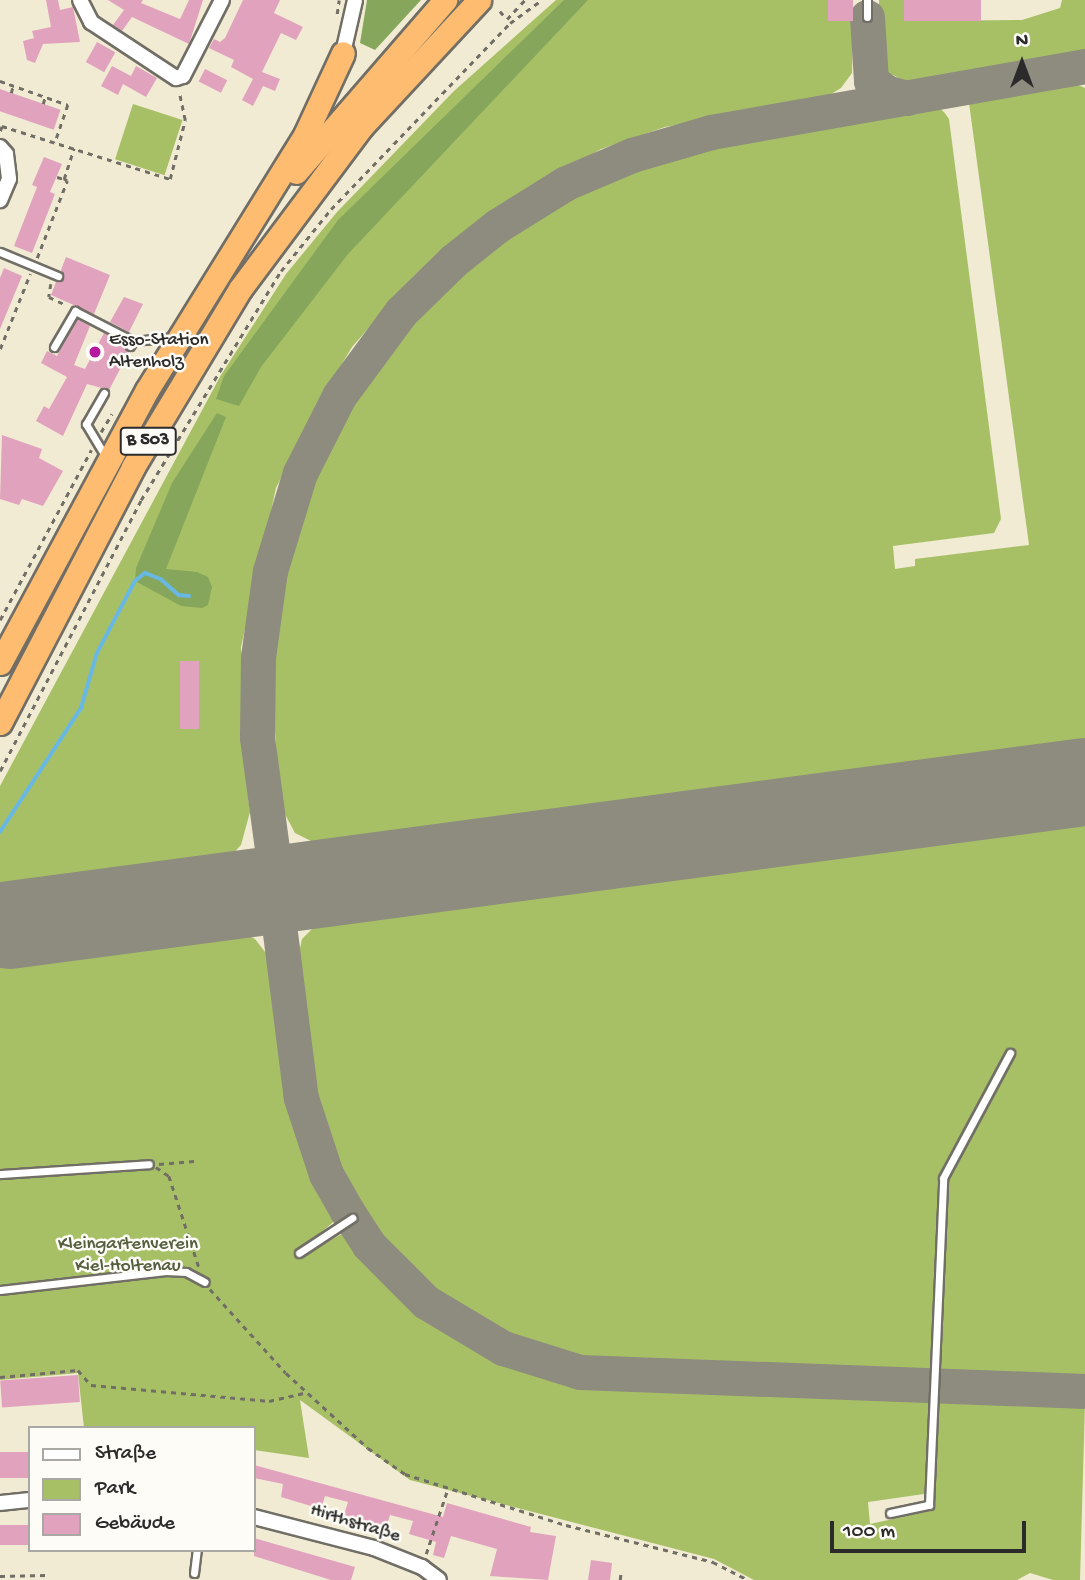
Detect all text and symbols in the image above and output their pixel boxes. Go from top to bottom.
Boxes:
north arrow [987,28,1057,98]
text: N [1016,30,1028,53]
place label: Esso-Station Altenholz [109,330,209,374]
marker: Esso-Station Altenholz [87,344,103,360]
road number: B 503 [118,426,178,456]
park label: Kleingartenverein Kiel-Holtenau [58,1234,198,1278]
legend [28,1426,256,1552]
text: Straße [95,1442,156,1467]
text: Park [95,1477,135,1502]
street label: Hirthstraße [307,1499,403,1549]
scale bar [833,1506,1029,1550]
text: Gebäude [95,1512,175,1537]
text: 100 m [843,1520,895,1545]

